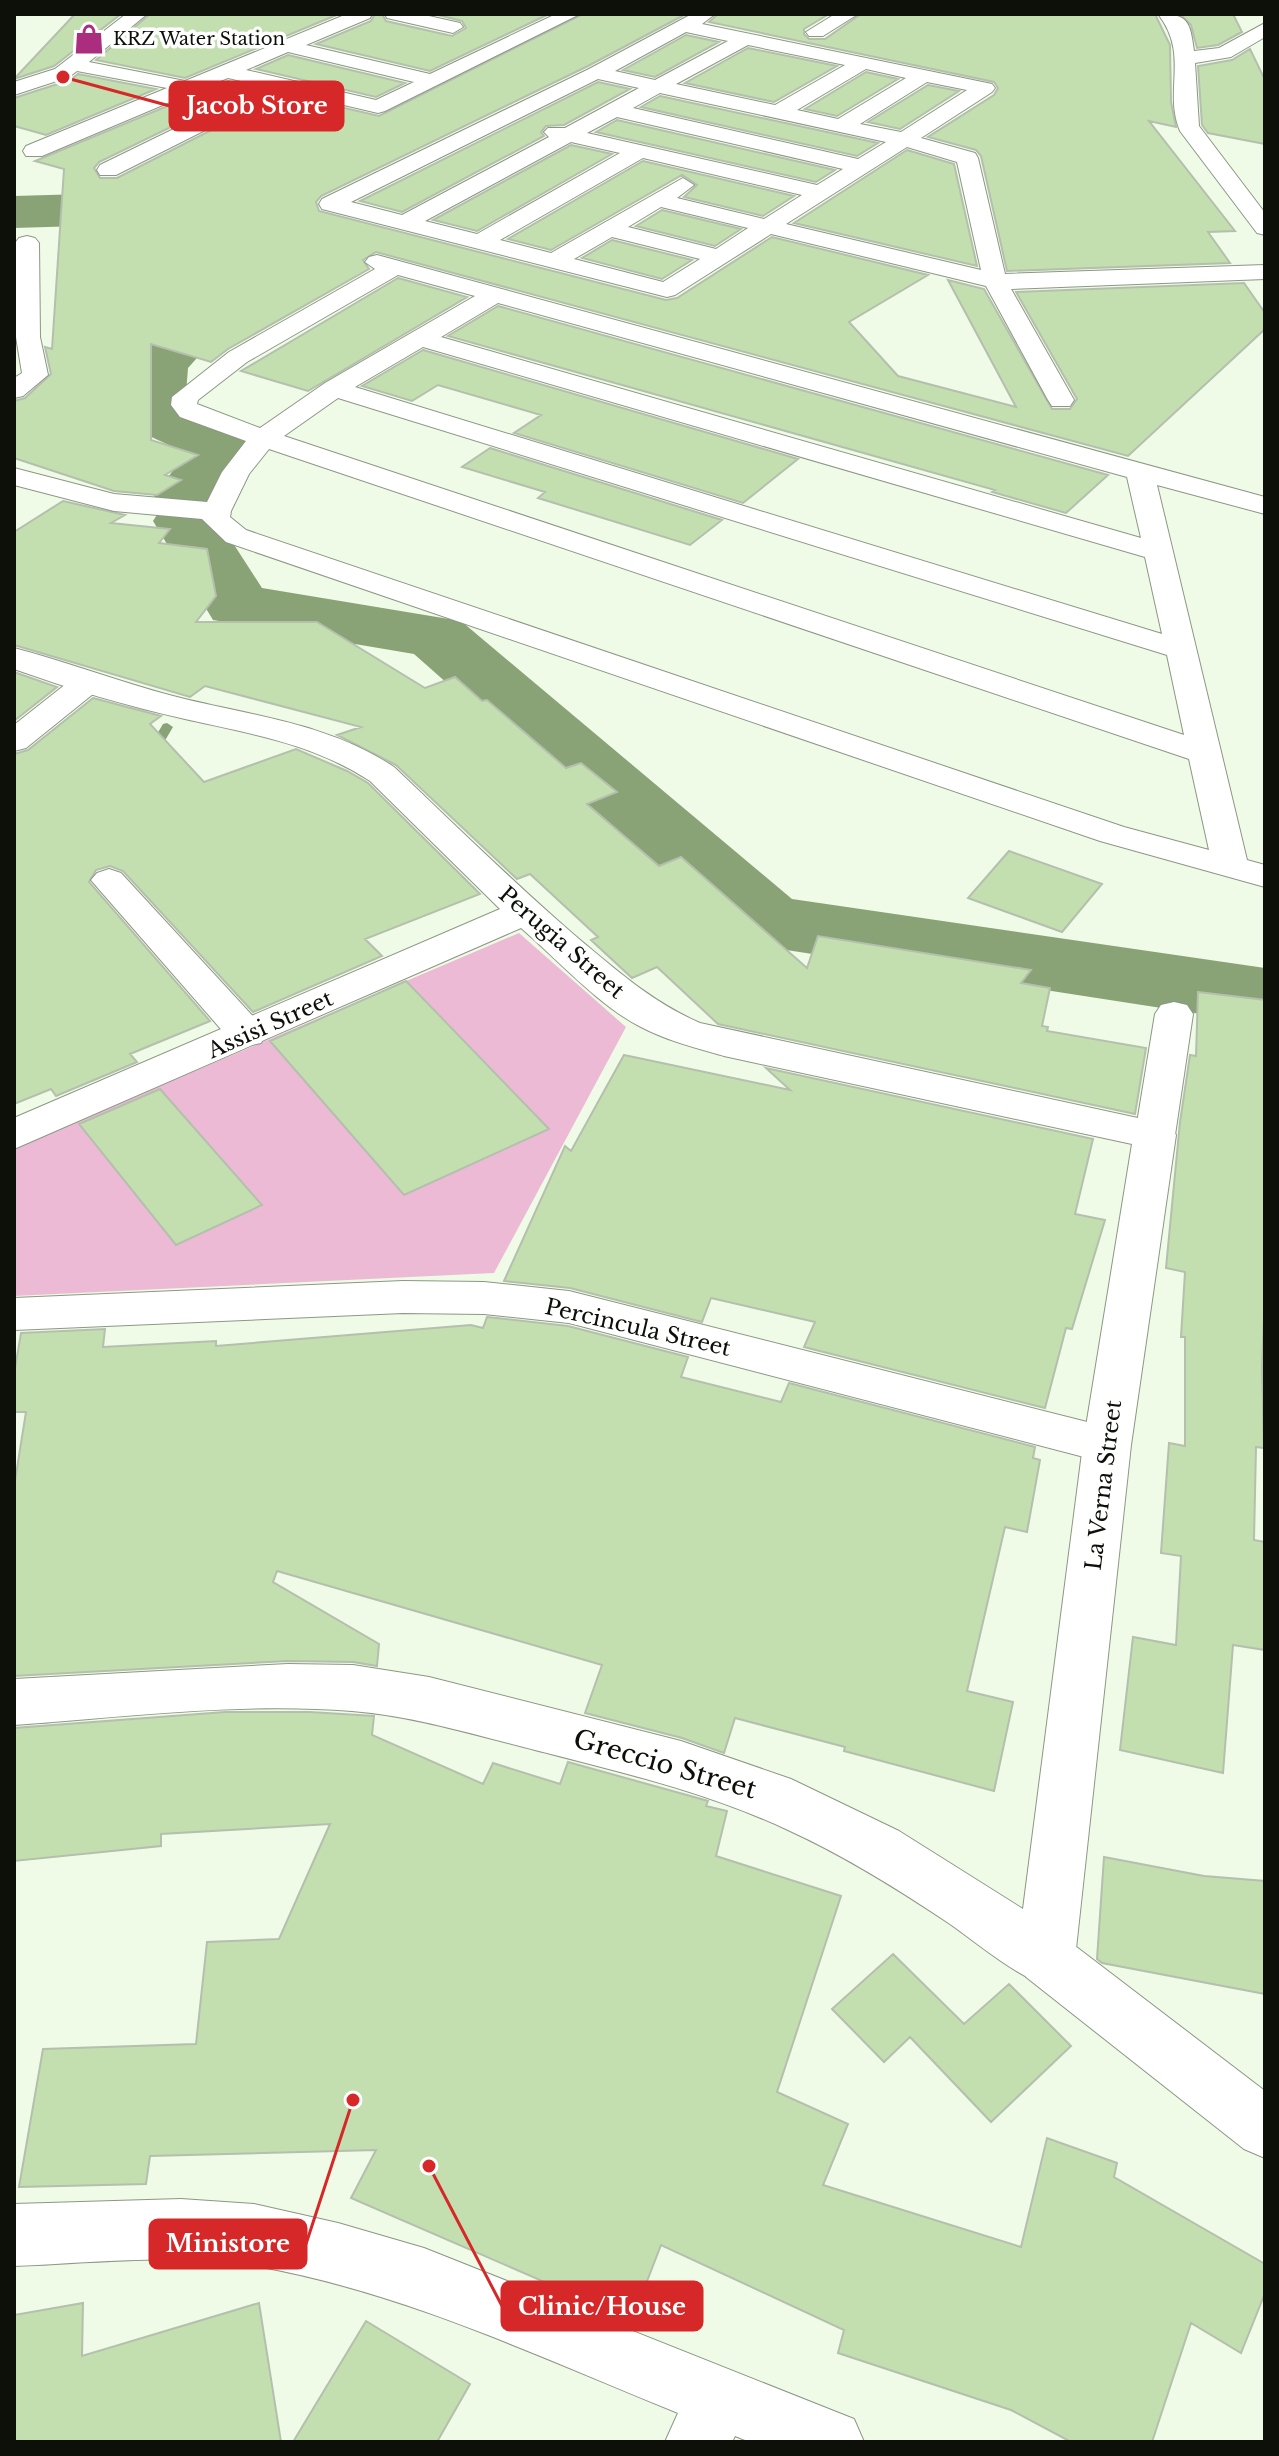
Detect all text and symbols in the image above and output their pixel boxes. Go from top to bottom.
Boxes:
shop icon: KRZ Water Station [72,22,106,56]
place label: KRZ Water Station [113,28,285,50]
callout: Jacob Store [170,82,343,130]
text: Jacob Store [181,91,328,120]
street label: Perugia Street [493,881,630,1005]
street label: Assisi Street [202,985,338,1065]
street label: Percincula Street [542,1293,734,1362]
street label: La Verna Street [1080,1398,1127,1572]
street label: Greccio Street [570,1723,760,1805]
callout: Ministore [150,2220,306,2268]
text: Ministore [166,2229,290,2258]
callout: Clinic/House [502,2282,702,2330]
text: Clinic/House [518,2292,686,2321]

